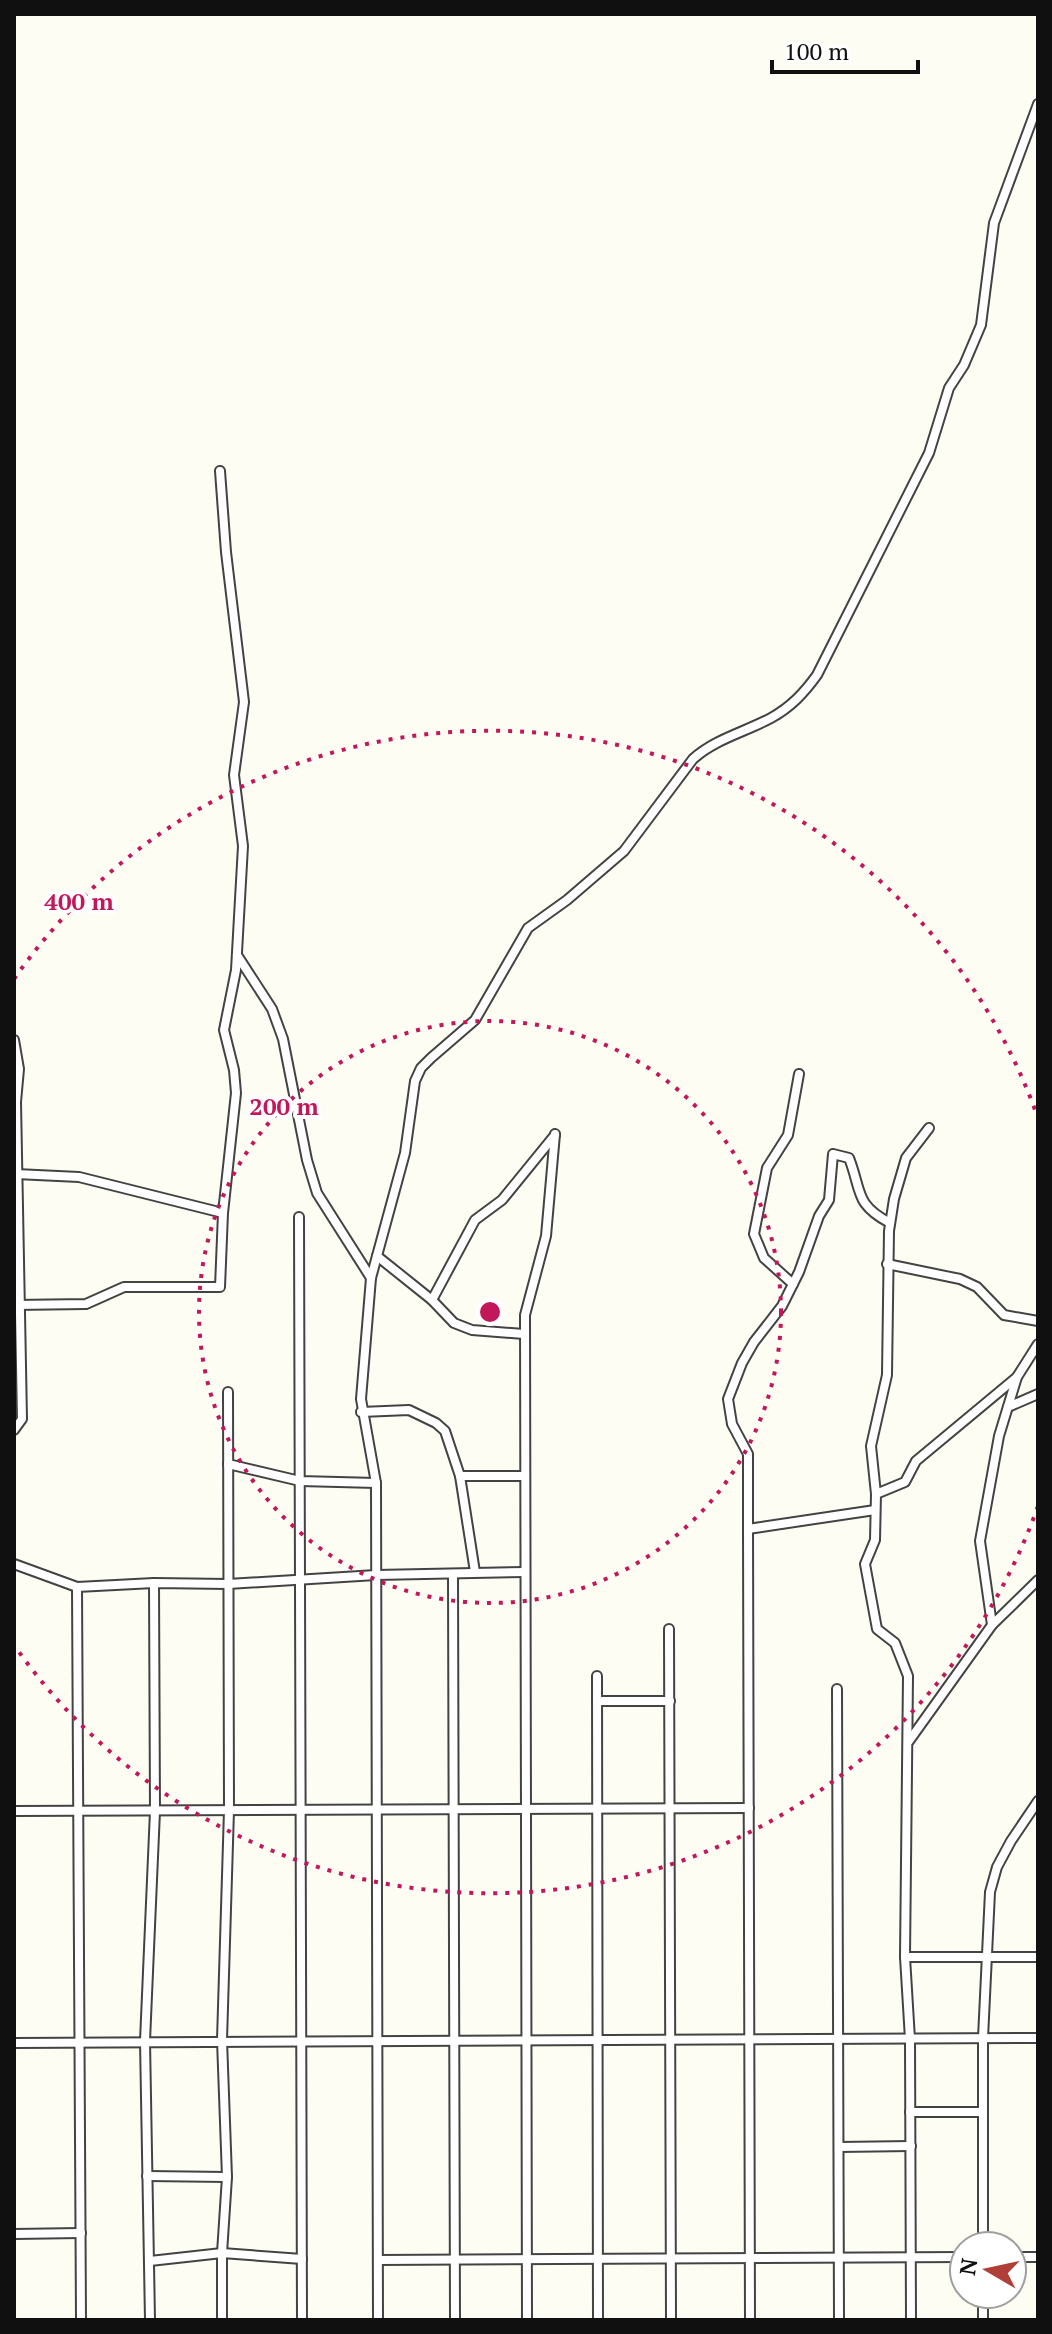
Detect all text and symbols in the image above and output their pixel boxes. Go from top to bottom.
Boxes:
scale bar [772,24,918,74]
text: 100 m [784,35,849,67]
text: 400 m [44,885,114,917]
text: 200 m [249,1090,319,1122]
centre of rings [476,1298,504,1326]
north arrow [948,2230,1028,2310]
text: N [952,2256,983,2277]

